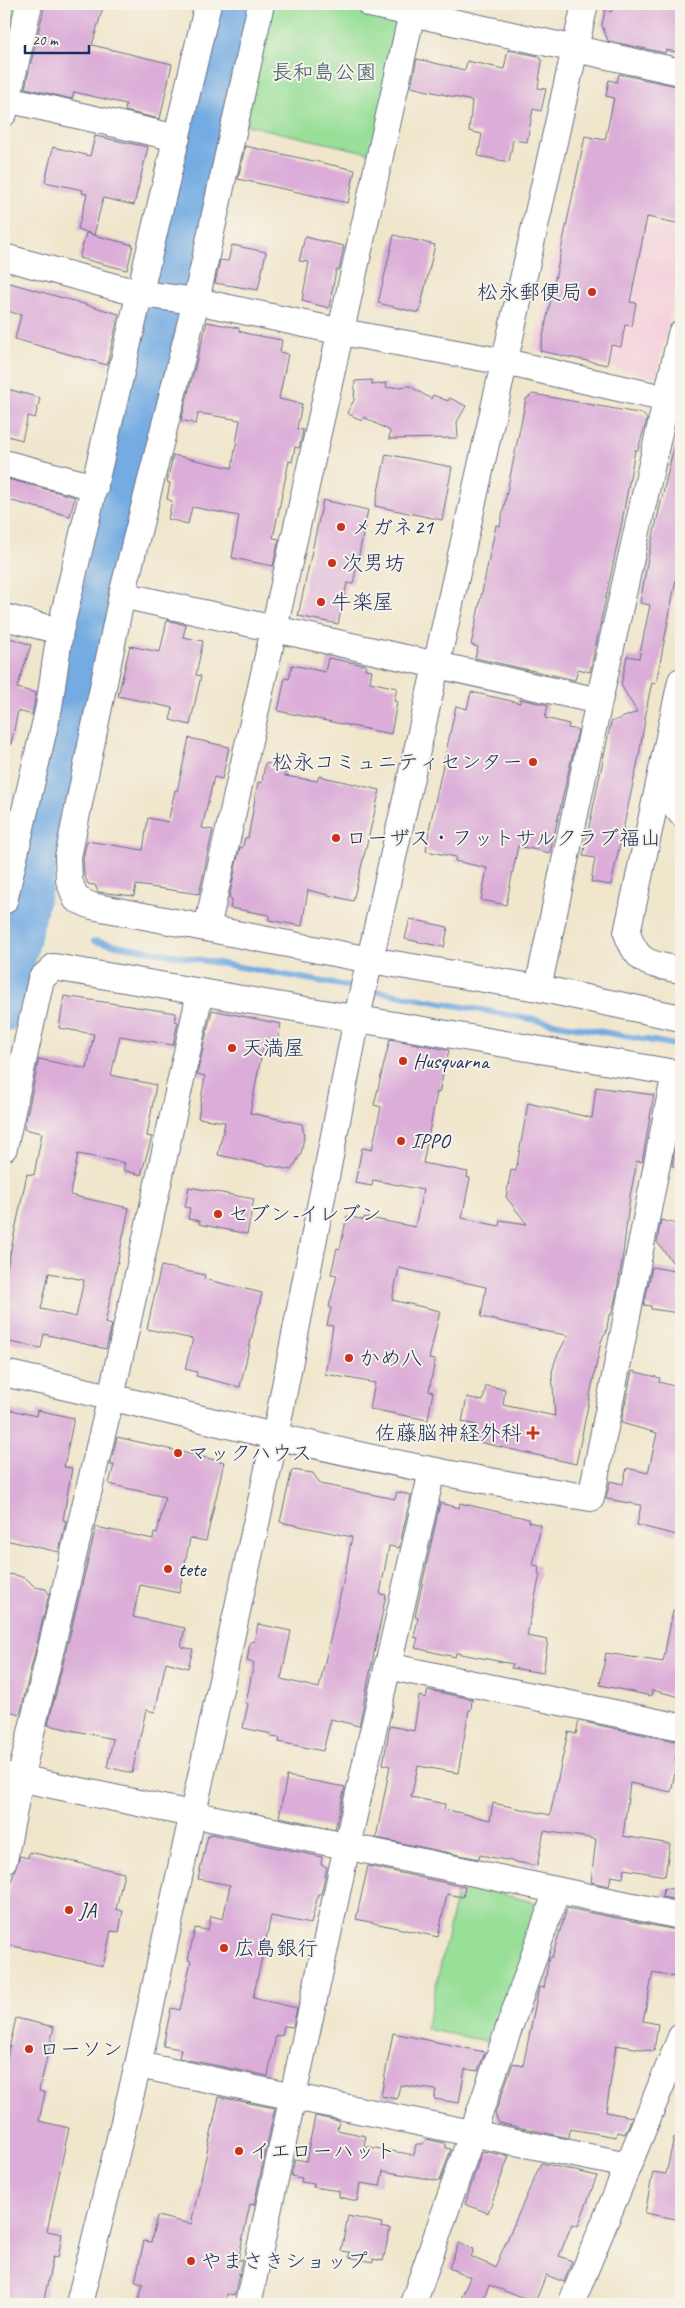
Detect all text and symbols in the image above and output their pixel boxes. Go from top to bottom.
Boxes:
scale bar [25,22,89,54]
text: 20 m [32,31,59,50]
park label: 長和島公園 [272,59,377,85]
place label: 松永郵便局 [477,279,582,305]
marker: 松永郵便局 [586,286,598,298]
place label: メガネ21 [351,514,434,540]
marker: メガネ21 [335,521,347,533]
place label: 次男坊 [342,550,405,576]
marker: 次男坊 [326,557,338,569]
place label: 牛楽屋 [331,589,394,615]
marker: 牛楽屋 [315,596,327,608]
place label: 松永コミュニティセンター [272,749,523,775]
marker: 松永コミュニティセンター [527,756,539,768]
place label: ローザス・フットサルクラブ福山 [346,825,661,851]
marker: ローザス・フットサルクラブ福山 [330,832,342,844]
place label: 天満屋 [242,1035,305,1061]
marker: 天満屋 [226,1042,238,1054]
place label: Husqvarna [413,1048,491,1074]
marker: Husqvarna [397,1055,409,1067]
place label: IPPO [411,1128,452,1154]
marker: IPPO [395,1135,407,1147]
place label: セブン-イレブン [228,1201,382,1227]
marker: セブン-イレブン [212,1208,224,1220]
place label: かめ八 [359,1345,422,1371]
marker: かめ八 [343,1352,355,1364]
place label: 佐藤脳神経外科 [375,1420,522,1446]
marker: 佐藤脳神経外科 [526,1426,540,1440]
place label: マックハウス [188,1440,312,1466]
marker: マックハウス [172,1447,184,1459]
place label: tete [178,1556,207,1582]
marker: tete [162,1563,174,1575]
place label: JA [78,1897,97,1923]
marker: JA [63,1904,75,1916]
place label: 広島銀行 [234,1935,318,1961]
marker: 広島銀行 [218,1942,230,1954]
place label: ローソン [39,2036,123,2062]
marker: ローソン [23,2043,35,2055]
place label: イエローハット [249,2138,396,2164]
marker: イエローハット [233,2145,245,2157]
place label: やまさきショップ [201,2248,368,2274]
marker: やまさきショップ [185,2255,197,2267]

